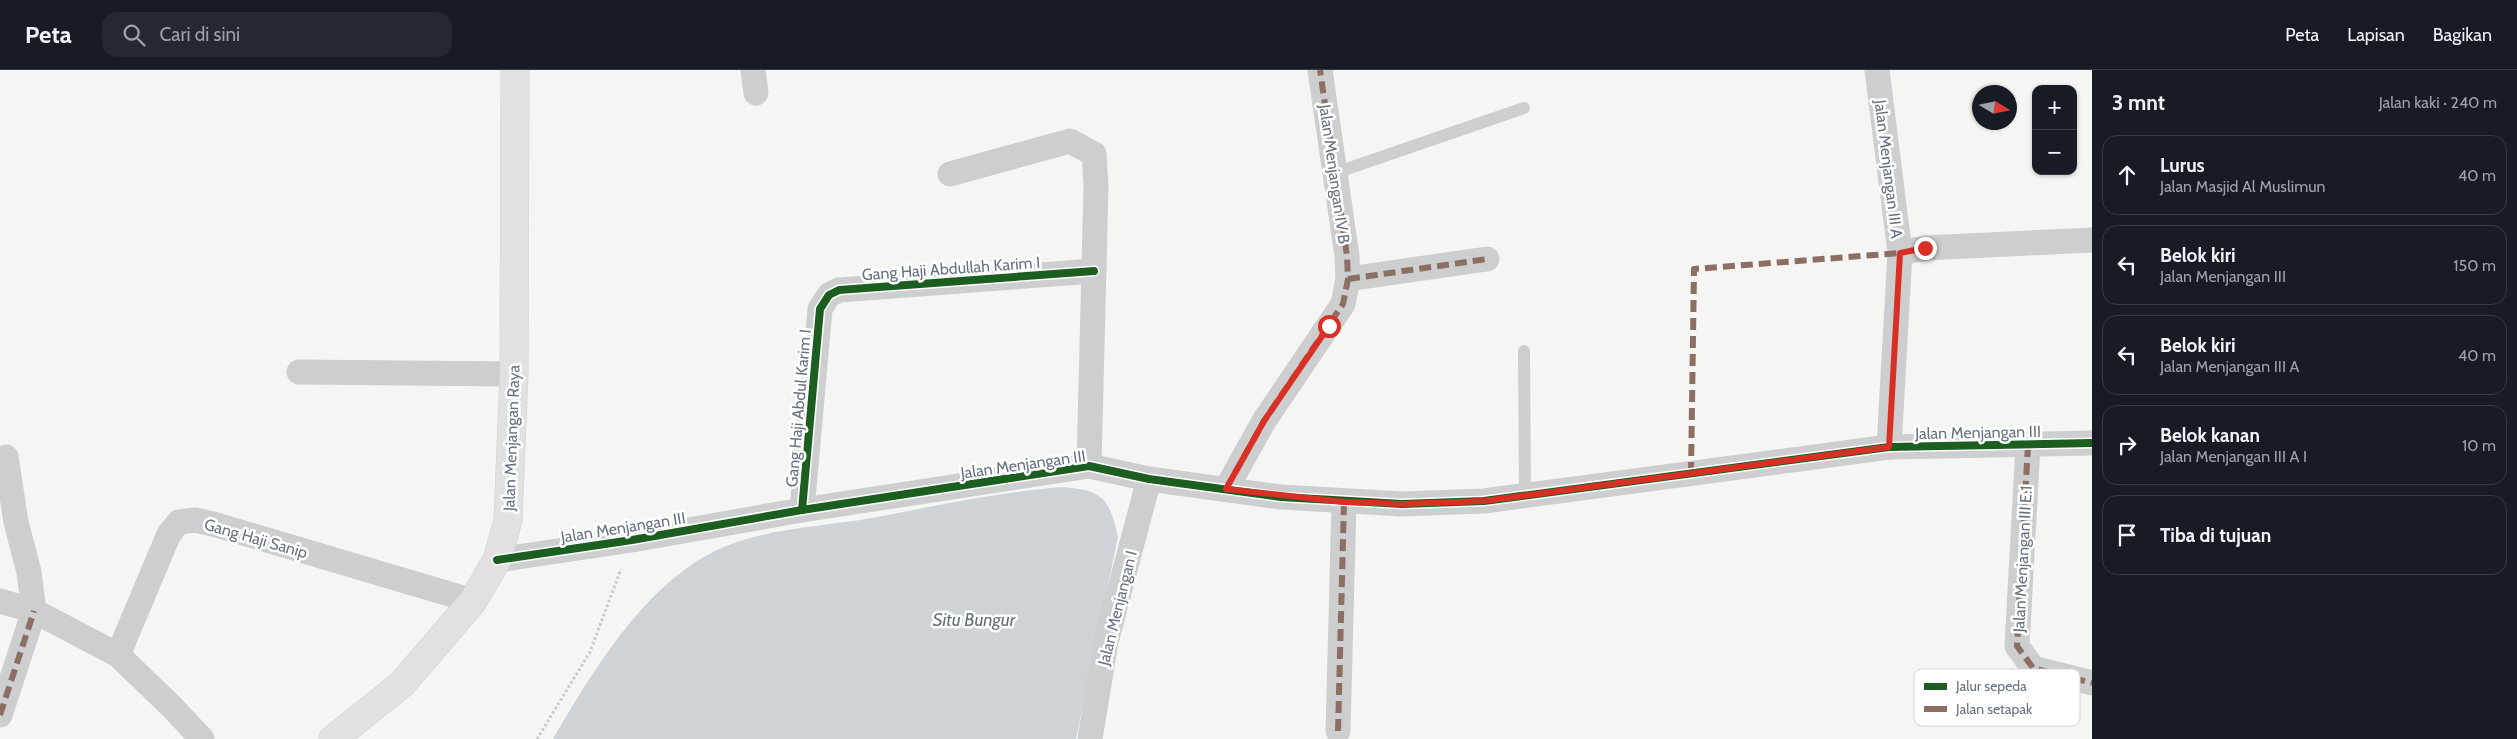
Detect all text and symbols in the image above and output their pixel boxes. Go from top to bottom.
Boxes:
search box [102,12,452,57]
text: Peta [25,20,72,49]
icon: search [120,21,148,49]
text: Cari di sini [160,23,240,46]
text: Peta [2285,24,2319,46]
text: Lapisan [2347,24,2405,46]
text: Bagikan [2433,24,2492,46]
north arrow [1972,85,2017,130]
map controls [2032,85,2077,175]
button: + [2032,85,2077,130]
text: 3 mnt [2112,90,2165,115]
text: Jalan kaki · 240 m [2379,93,2497,112]
street label: Jalan Menjangan III A [1870,98,1906,240]
street label: Jalan Menjangan IV B [1315,102,1354,246]
button: − [2032,130,2077,175]
text: Lurus [2160,154,2205,177]
icon: ahead [2113,161,2141,189]
text: 40 m [2458,166,2496,185]
text: Jalan Masjid Al Muslimun [2160,177,2326,196]
route end [1914,237,1937,260]
text: Belok kiri [2160,244,2236,267]
icon: left [2113,251,2141,279]
street label: Gang Haji Abdullah Karim I [861,253,1041,284]
text: 150 m [2453,256,2496,275]
text: Jalan Menjangan III [2160,267,2286,286]
route start [1318,315,1341,338]
street label: Gang Haji Abdul Karim I [782,328,815,488]
text: Belok kiri [2160,334,2236,357]
icon: left [2113,341,2141,369]
text: 40 m [2458,346,2496,365]
text: Jalan Menjangan III A [2160,357,2299,376]
street label: Jalan Menjangan Raya [499,364,524,512]
street label: Jalan Menjangan III [1914,422,2041,443]
text: Belok kanan [2160,424,2260,447]
icon: right [2113,431,2141,459]
text: 10 m [2462,436,2496,455]
street label: Jalan Menjangan III [958,446,1087,483]
text: Jalan Menjangan III A I [2160,447,2307,466]
street label: Jalan Menjangan III E.1 [2009,485,2036,634]
street label: Jalan Menjangan III [558,508,687,547]
street label: Gang Haji Sanip [202,515,310,562]
icon: arrive [2113,521,2141,549]
text: Tiba di tujuan [2160,524,2271,547]
street label: Jalan Menjangan I [1094,549,1141,669]
water label: Situ Bungur [933,609,1017,631]
legend [1914,669,2080,726]
text: Jalur sepeda [1955,677,2027,695]
text: Jalan setapak [1955,700,2033,718]

